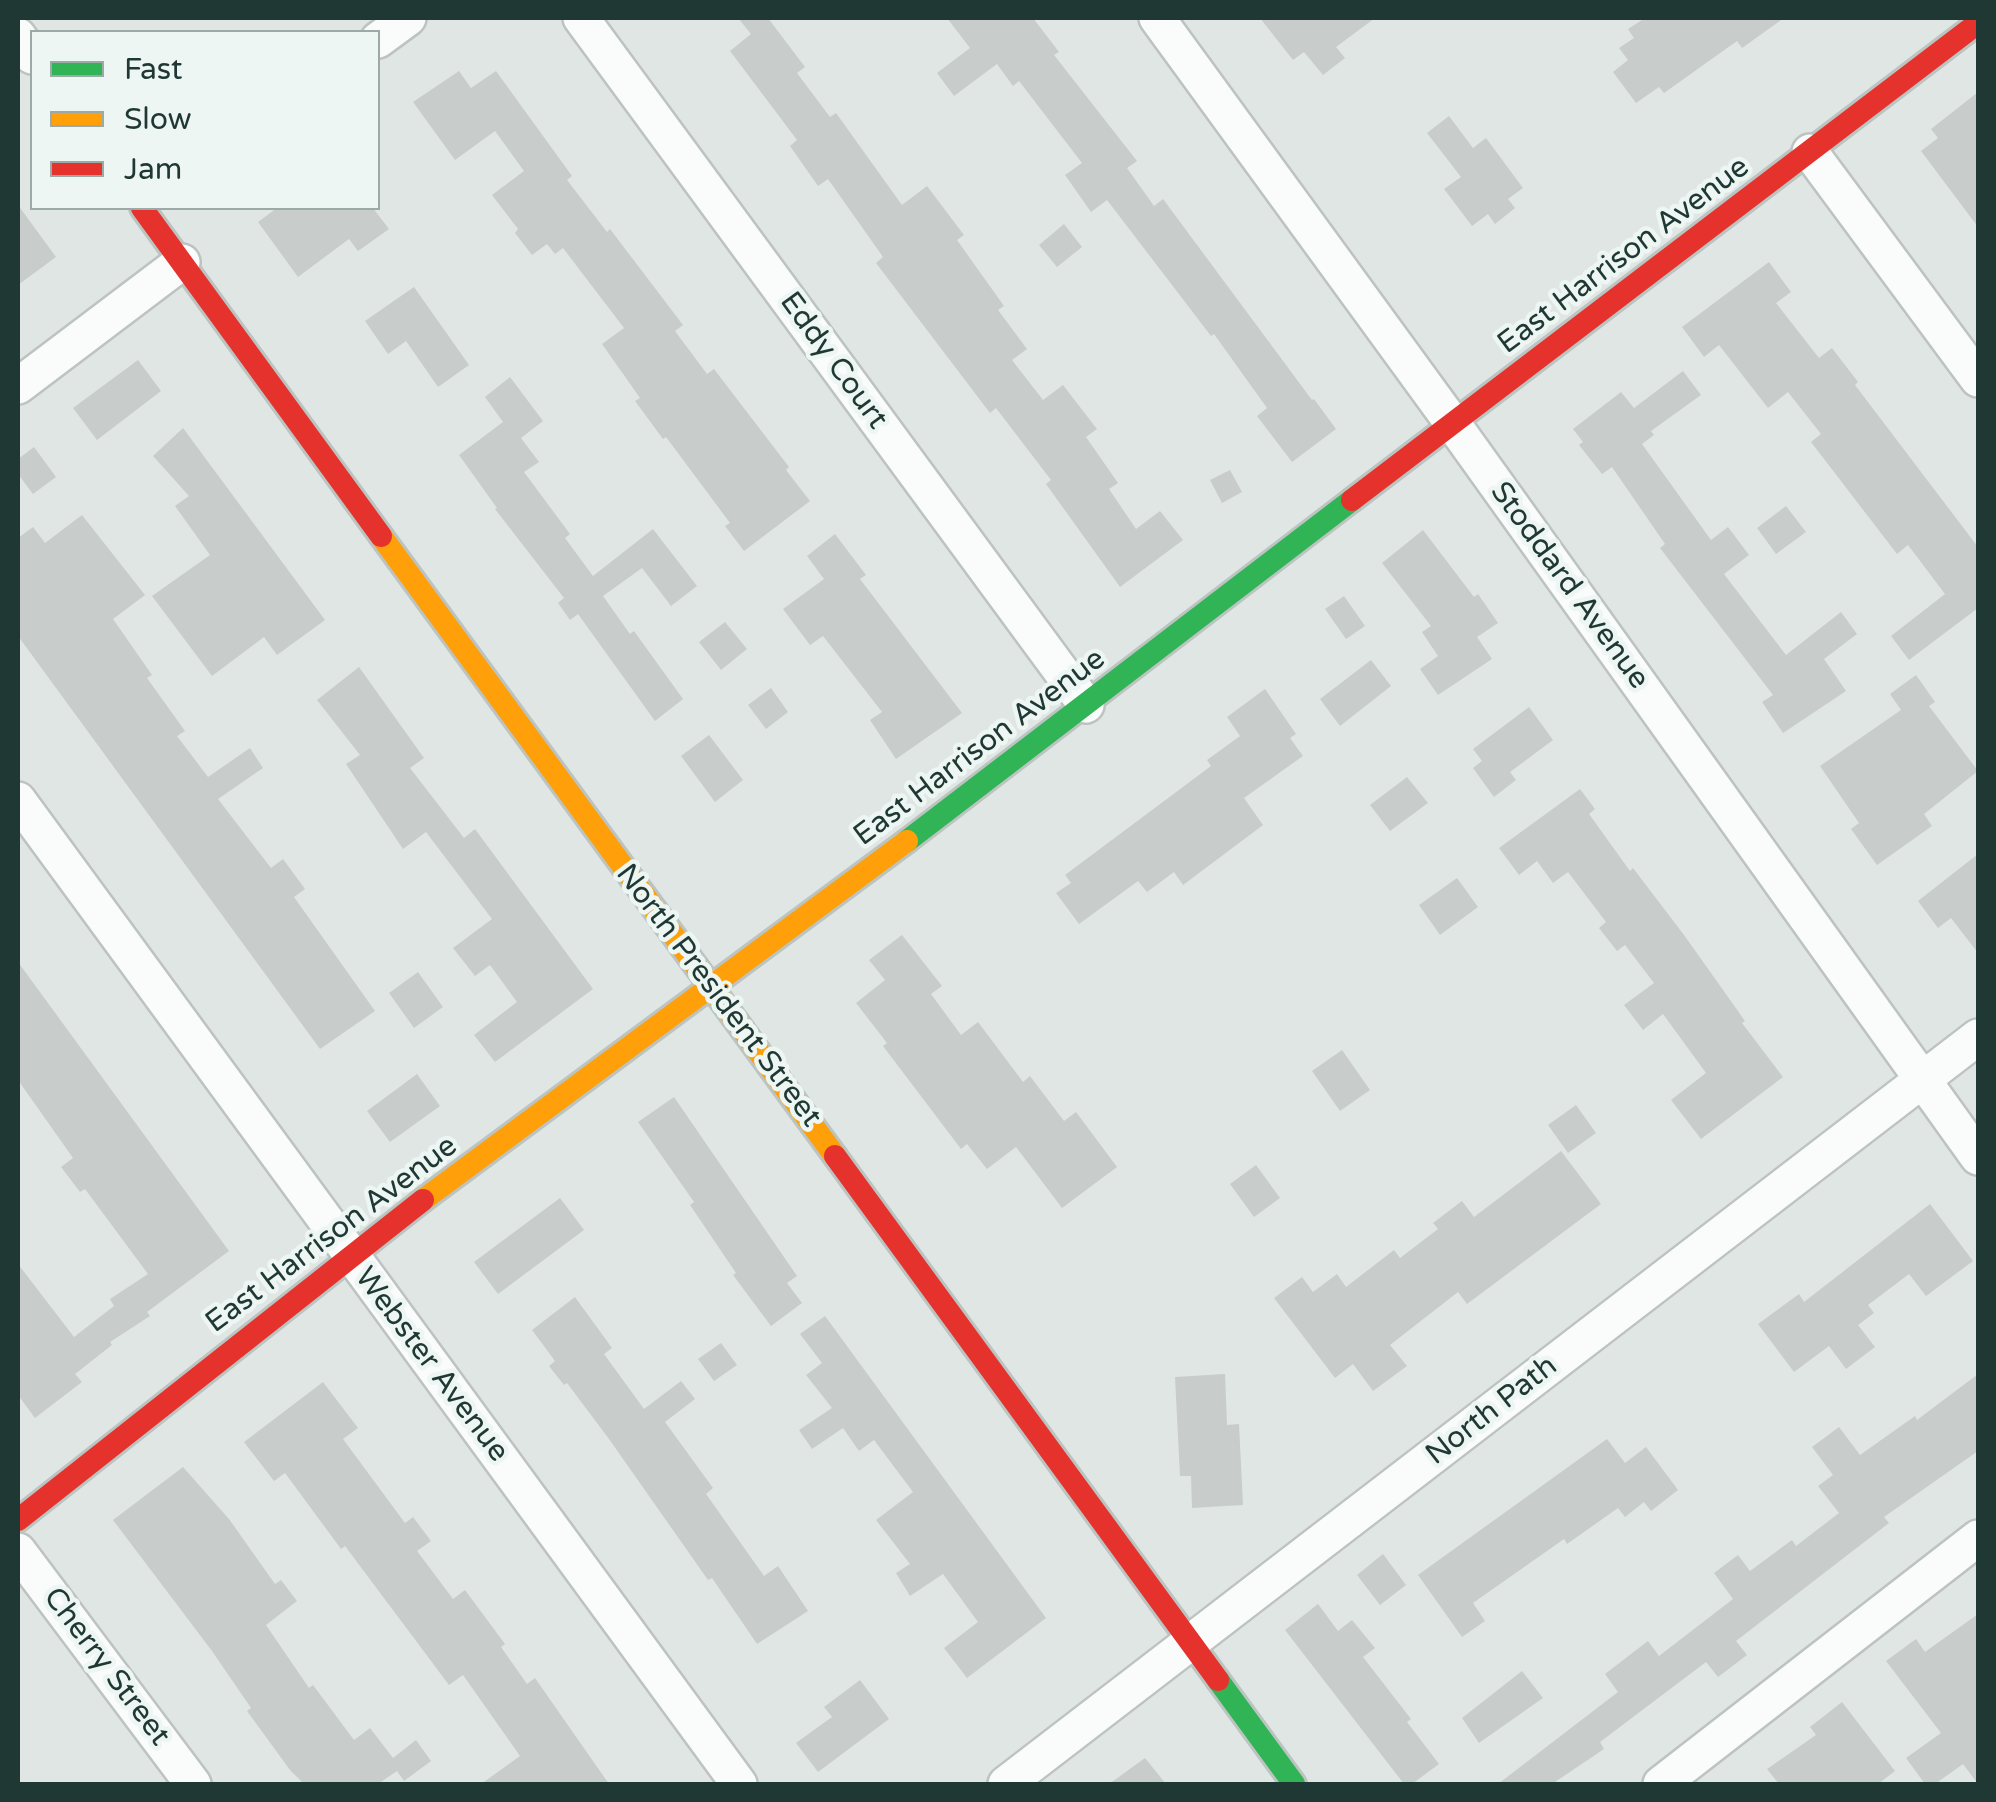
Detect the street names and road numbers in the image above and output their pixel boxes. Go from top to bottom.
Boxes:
street label: East Harrison Avenue [1491,150,1757,362]
street label: Eddy Court [771,286,895,436]
street label: Stoddard Avenue [1482,475,1656,697]
street label: East Harrison Avenue [847,642,1113,854]
street label: North President Street [607,858,829,1134]
street label: East Harrison Avenue [199,1129,465,1341]
street label: Webster Avenue [346,1261,516,1469]
street label: North Path [1419,1349,1565,1473]
street label: Cherry Street [35,1581,177,1753]

